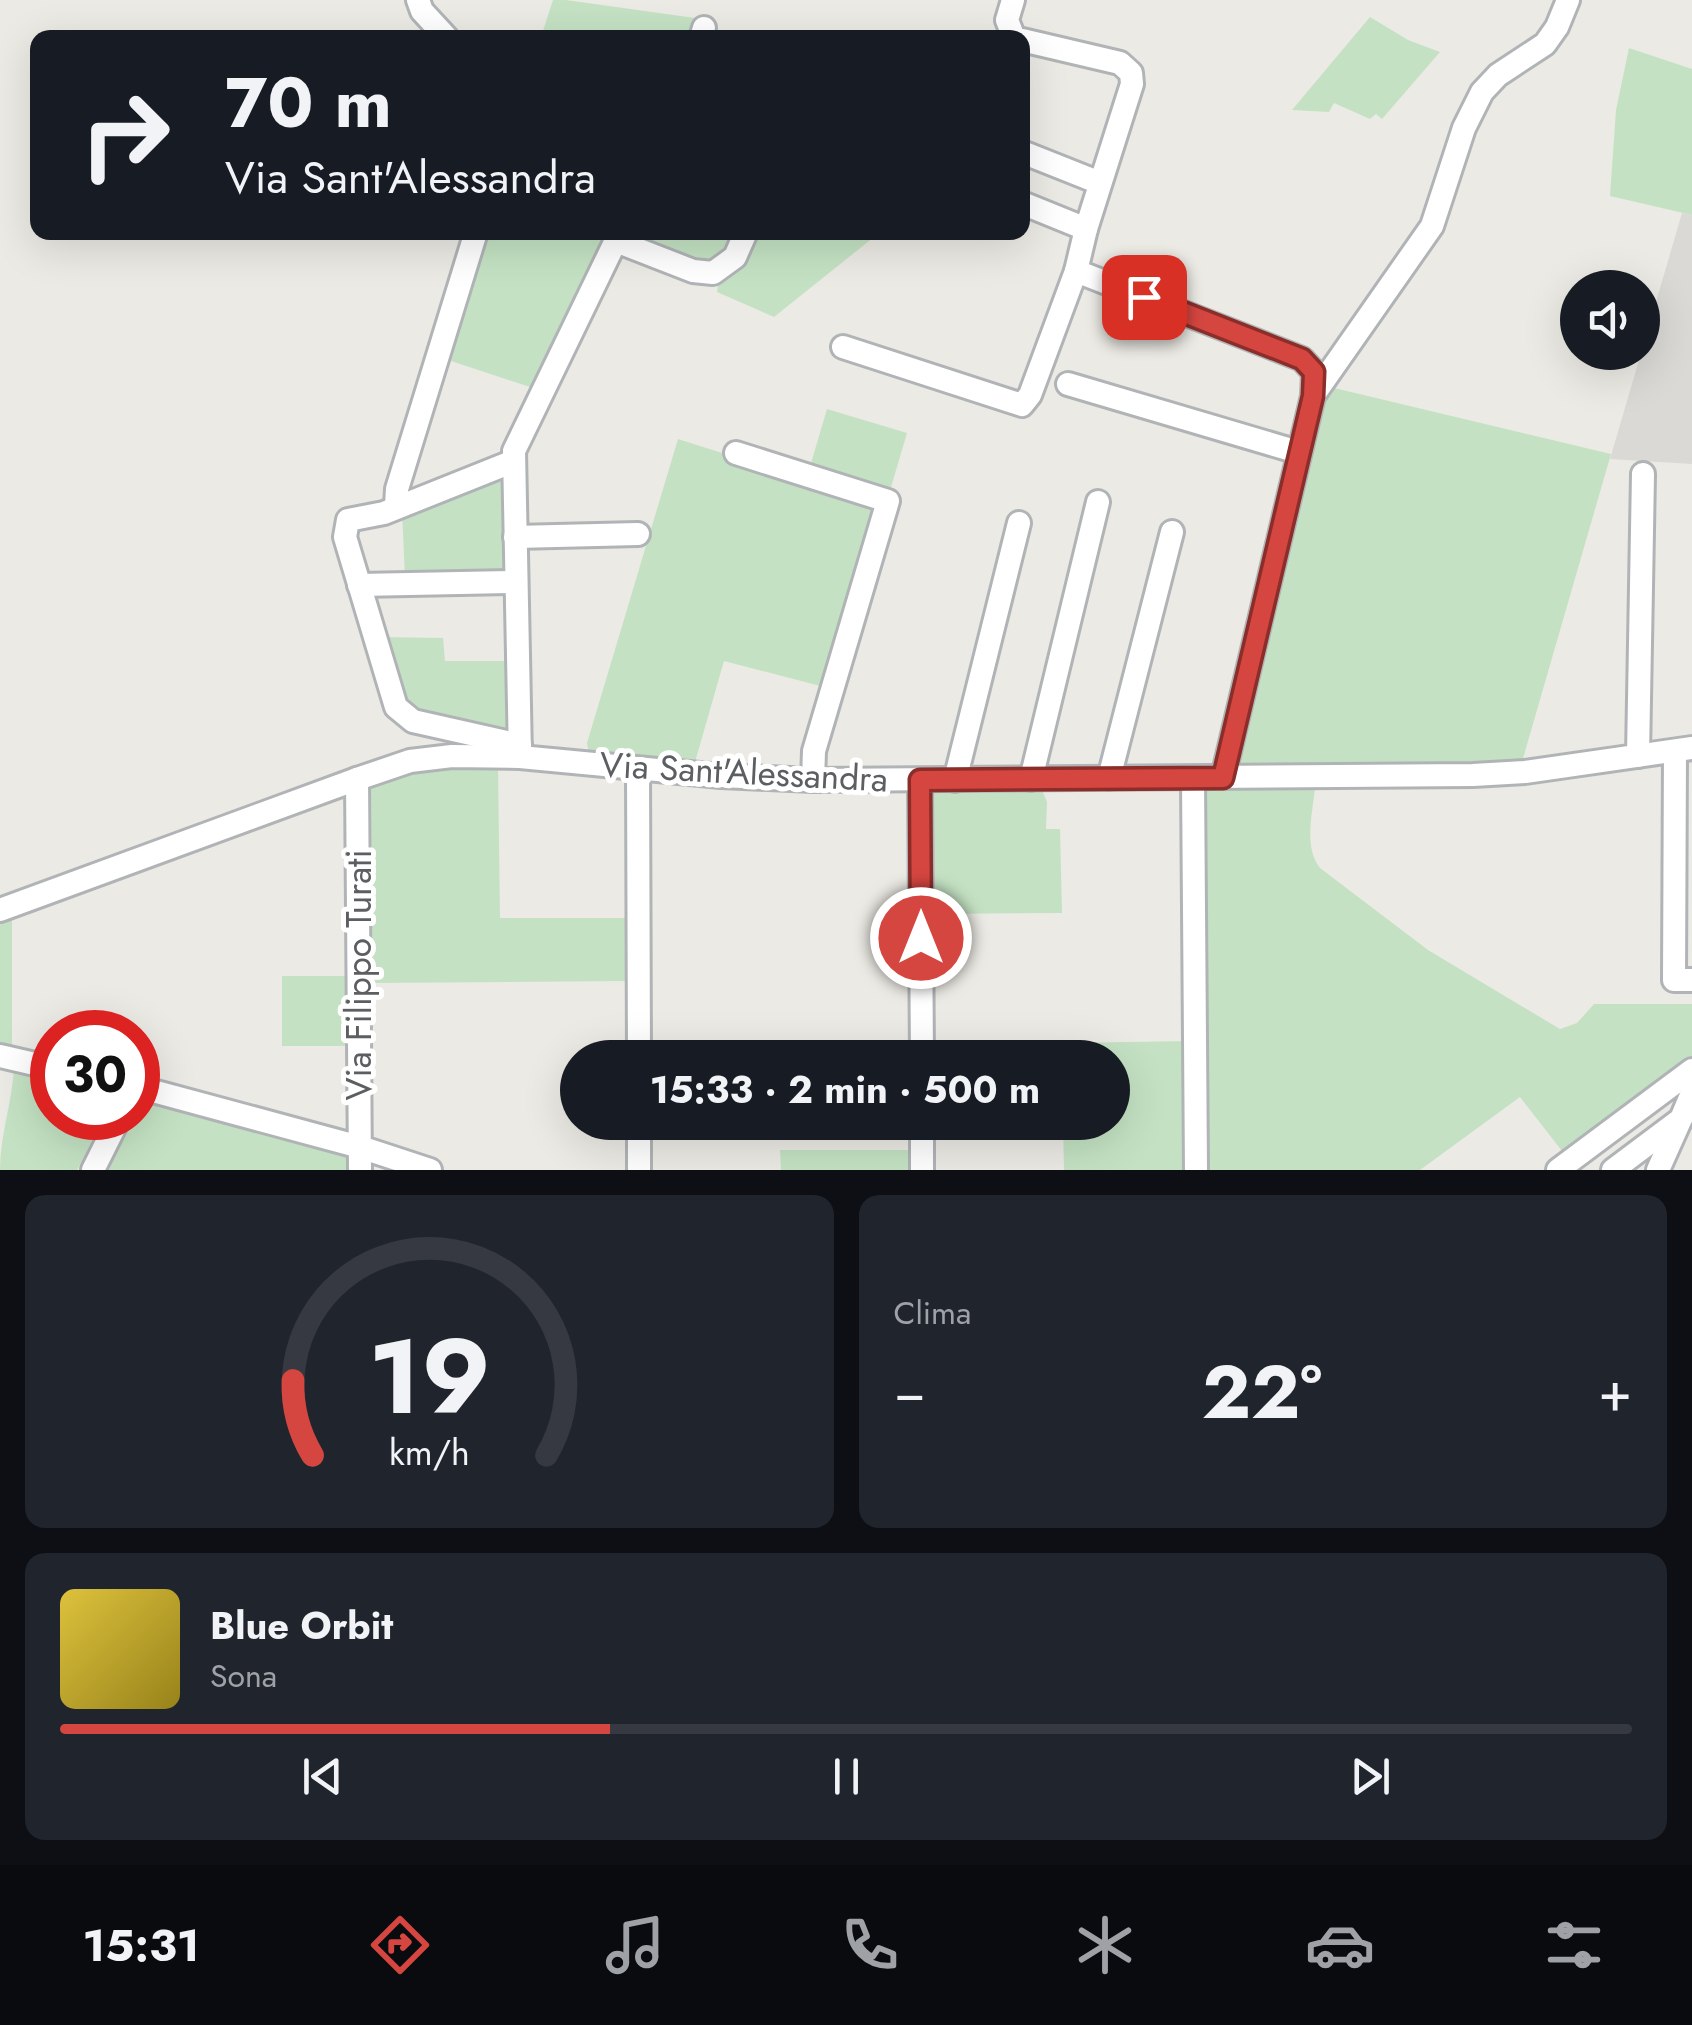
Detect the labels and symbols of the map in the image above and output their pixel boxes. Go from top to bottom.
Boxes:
pin [1102,255,1187,340]
street label: Via Sant'Alessandra [599,739,889,805]
street label: Via Filippo Turati [334,850,384,1101]
position arrow [869,886,973,990]
speed limit sign: 30 [30,1010,160,1140]

